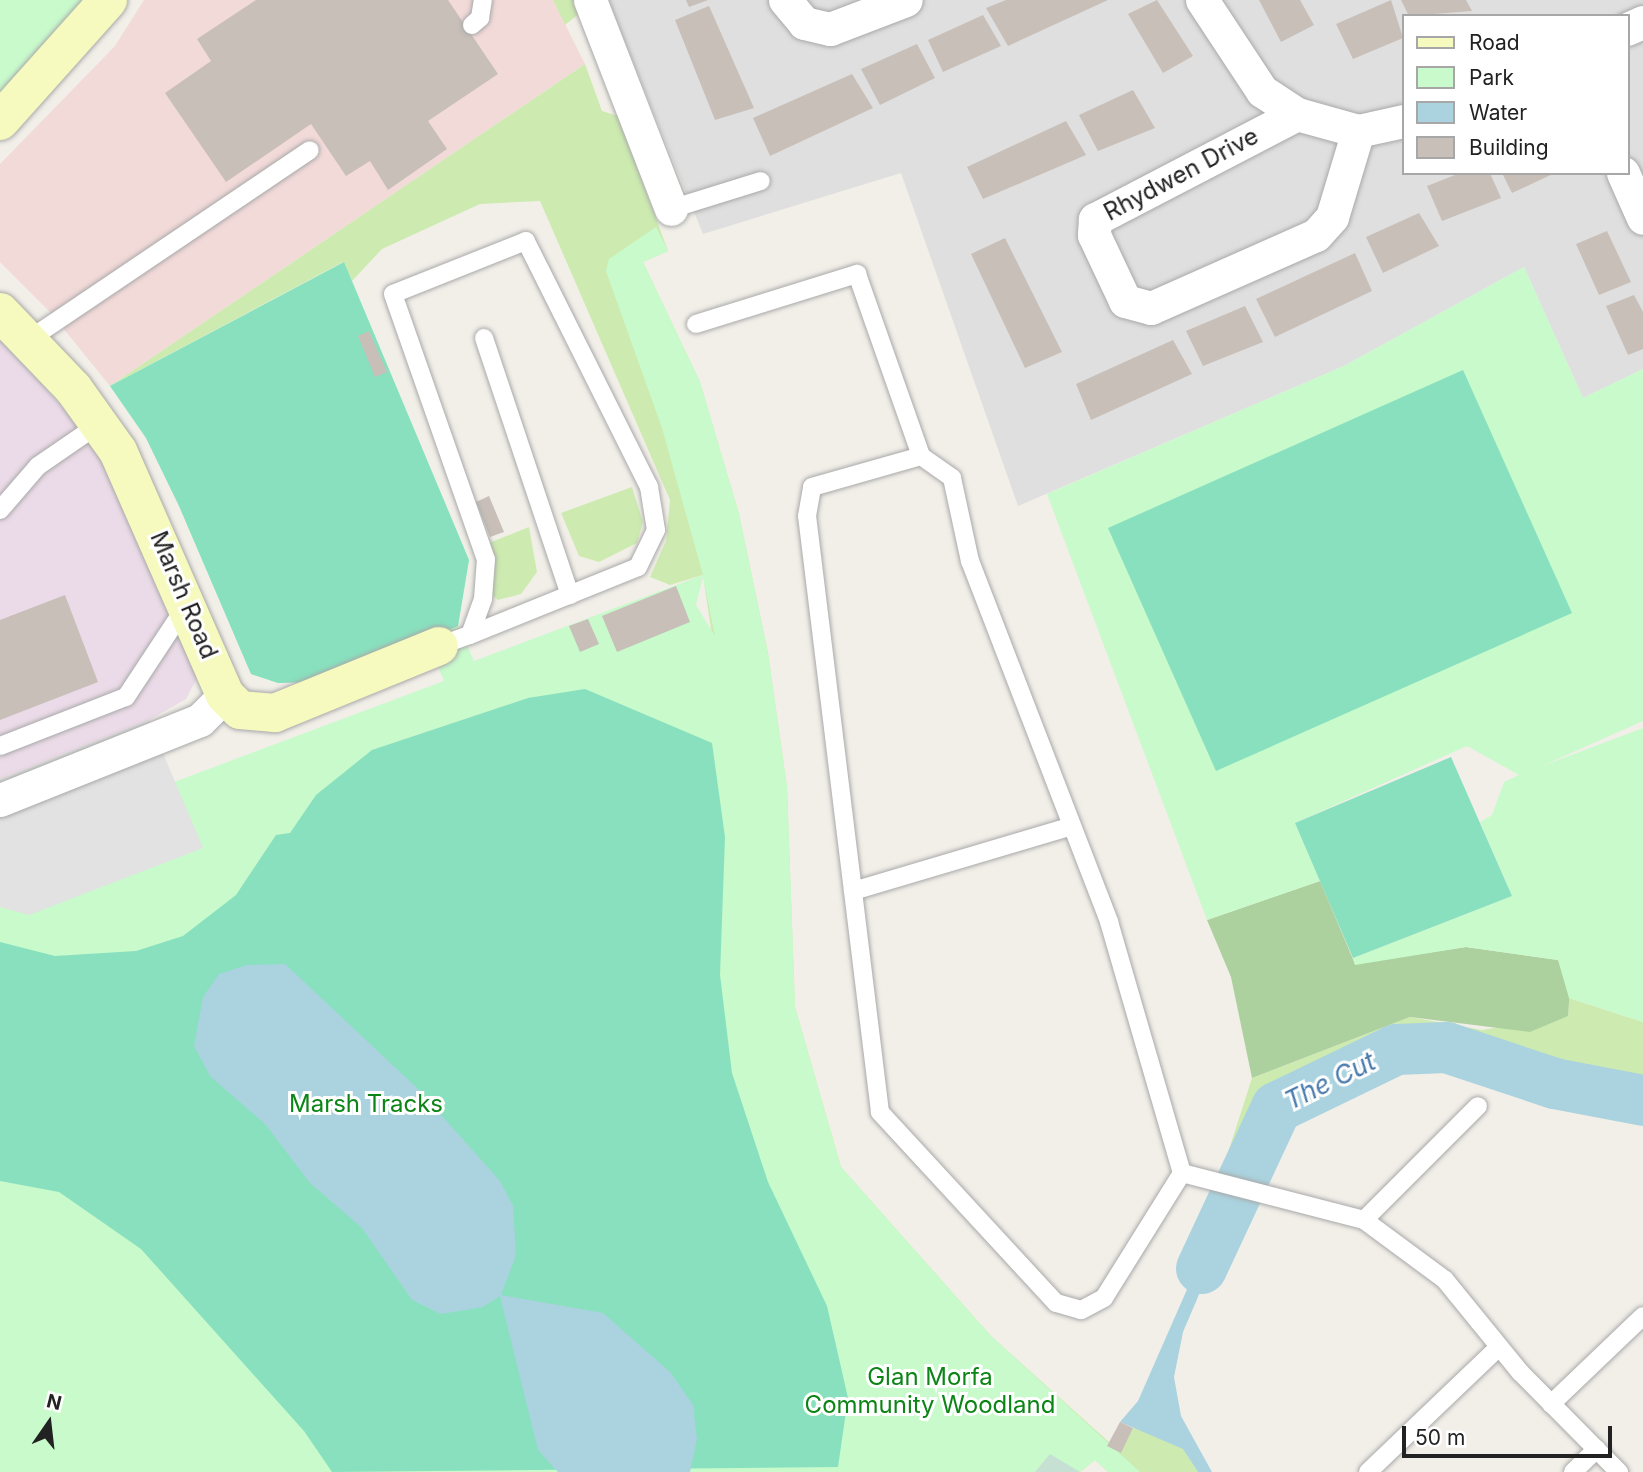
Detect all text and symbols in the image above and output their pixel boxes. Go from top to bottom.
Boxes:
legend [1402,14,1629,175]
text: Road [1469,30,1520,55]
text: Park [1469,65,1514,90]
text: Water [1469,100,1527,125]
street label: Rhydwen Drive [1099,121,1263,227]
text: Building [1469,135,1549,160]
street label: Marsh Road [144,527,224,663]
water label: The Cut [1279,1046,1381,1116]
park label: Marsh Tracks [289,1090,443,1118]
park label: Glan Morfa Community Woodland [805,1363,1055,1419]
north arrow [14,1388,84,1458]
text: N [44,1389,64,1415]
scale bar [1405,1412,1615,1456]
text: 50 m [1415,1425,1465,1450]

